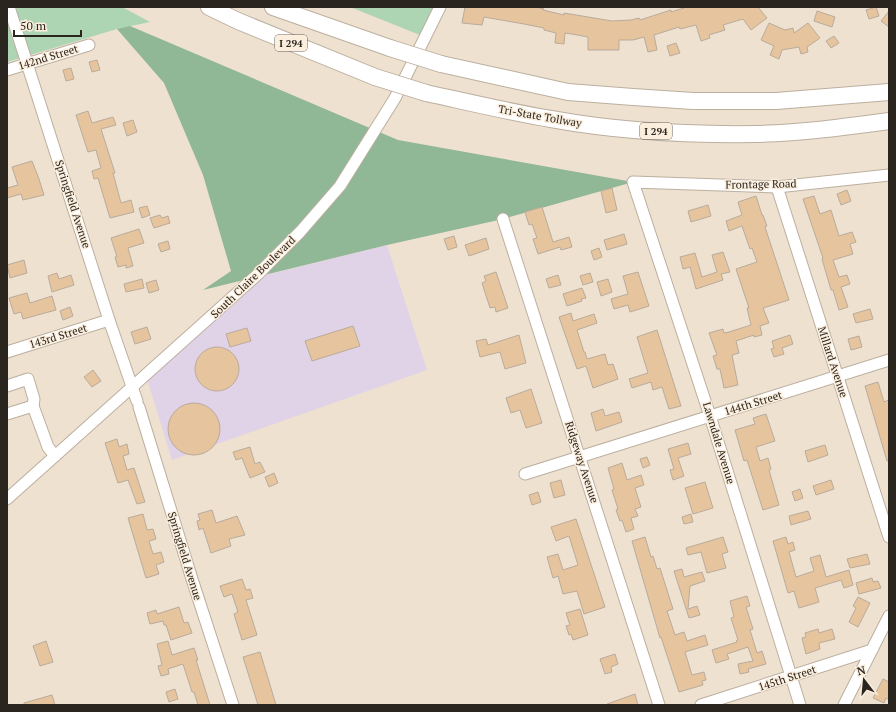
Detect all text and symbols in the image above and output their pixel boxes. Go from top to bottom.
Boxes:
scale bar [14,12,81,38]
text: 50 m [20,18,47,33]
road number: I 294 [275,35,307,51]
street label: 142nd Street [16,41,80,73]
street label: Tri-State Tollway [497,102,583,130]
road number: I 294 [640,123,672,139]
street label: Springfield Avenue [52,158,94,250]
street label: Frontage Road [725,176,797,192]
street label: South Claire Boulevard [208,233,298,321]
street label: 143rd Street [27,321,89,351]
street label: Millard Avenue [815,325,851,400]
street label: 144th Street [722,388,784,418]
street label: Lawndale Avenue [700,400,738,486]
street label: Ridgeway Avenue [562,419,602,505]
street label: Springfield Avenue [165,510,205,602]
north arrow [844,660,884,700]
street label: 145th Street [756,662,818,694]
text: N [855,662,868,678]

